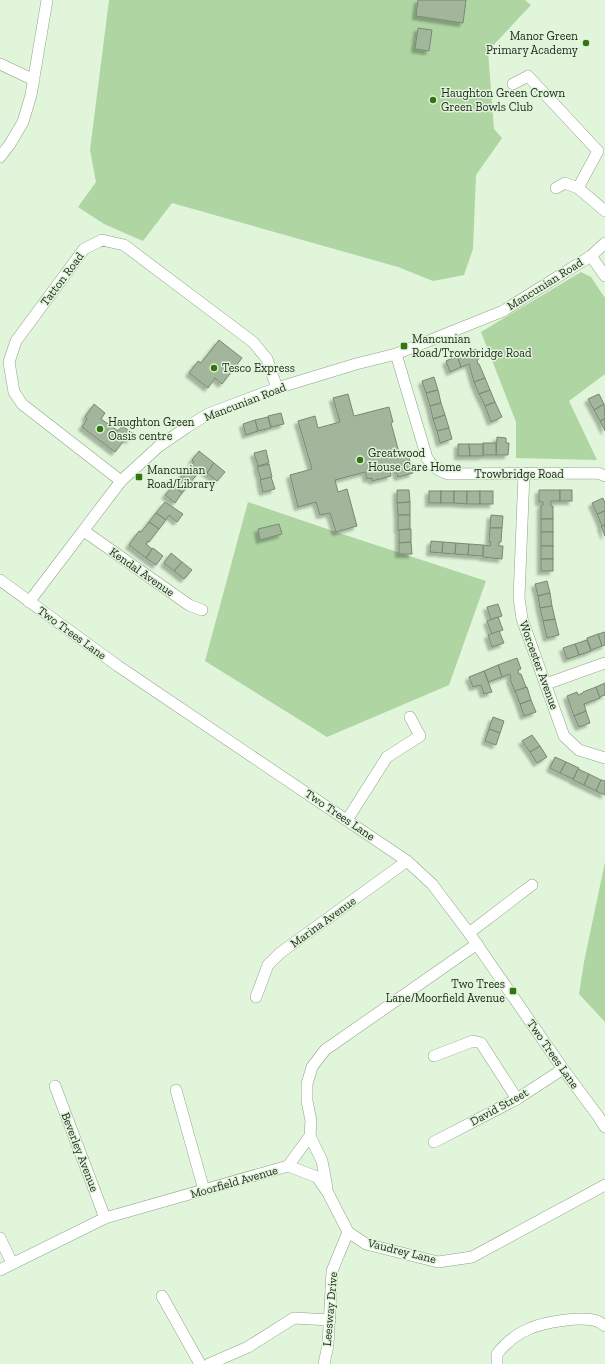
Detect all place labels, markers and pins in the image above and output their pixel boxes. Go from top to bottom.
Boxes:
place label: Manor Green Primary Academy [486,29,579,57]
marker: Manor Green Primary Academy [581,38,591,48]
place label: Haughton Green Crown Green Bowls Club [441,86,565,114]
marker: Haughton Green Crown Green Bowls Club [428,95,438,105]
place label: Mancunian Road/Trowbridge Road [412,332,532,360]
marker: Mancunian Road/Trowbridge Road [399,341,409,351]
place label: Tesco Express [222,361,295,375]
marker: Tesco Express [209,363,219,373]
place label: Haughton Green Oasis centre [108,415,195,443]
marker: Haughton Green Oasis centre [95,424,105,434]
place label: Greatwood House Care Home [368,446,462,474]
marker: Greatwood House Care Home [355,455,365,465]
place label: Mancunian Road/Library [147,463,216,491]
marker: Mancunian Road/Library [134,472,144,482]
place label: Two Trees Lane/Moorfield Avenue [386,977,505,1005]
marker: Two Trees Lane/Moorfield Avenue [508,986,518,996]

